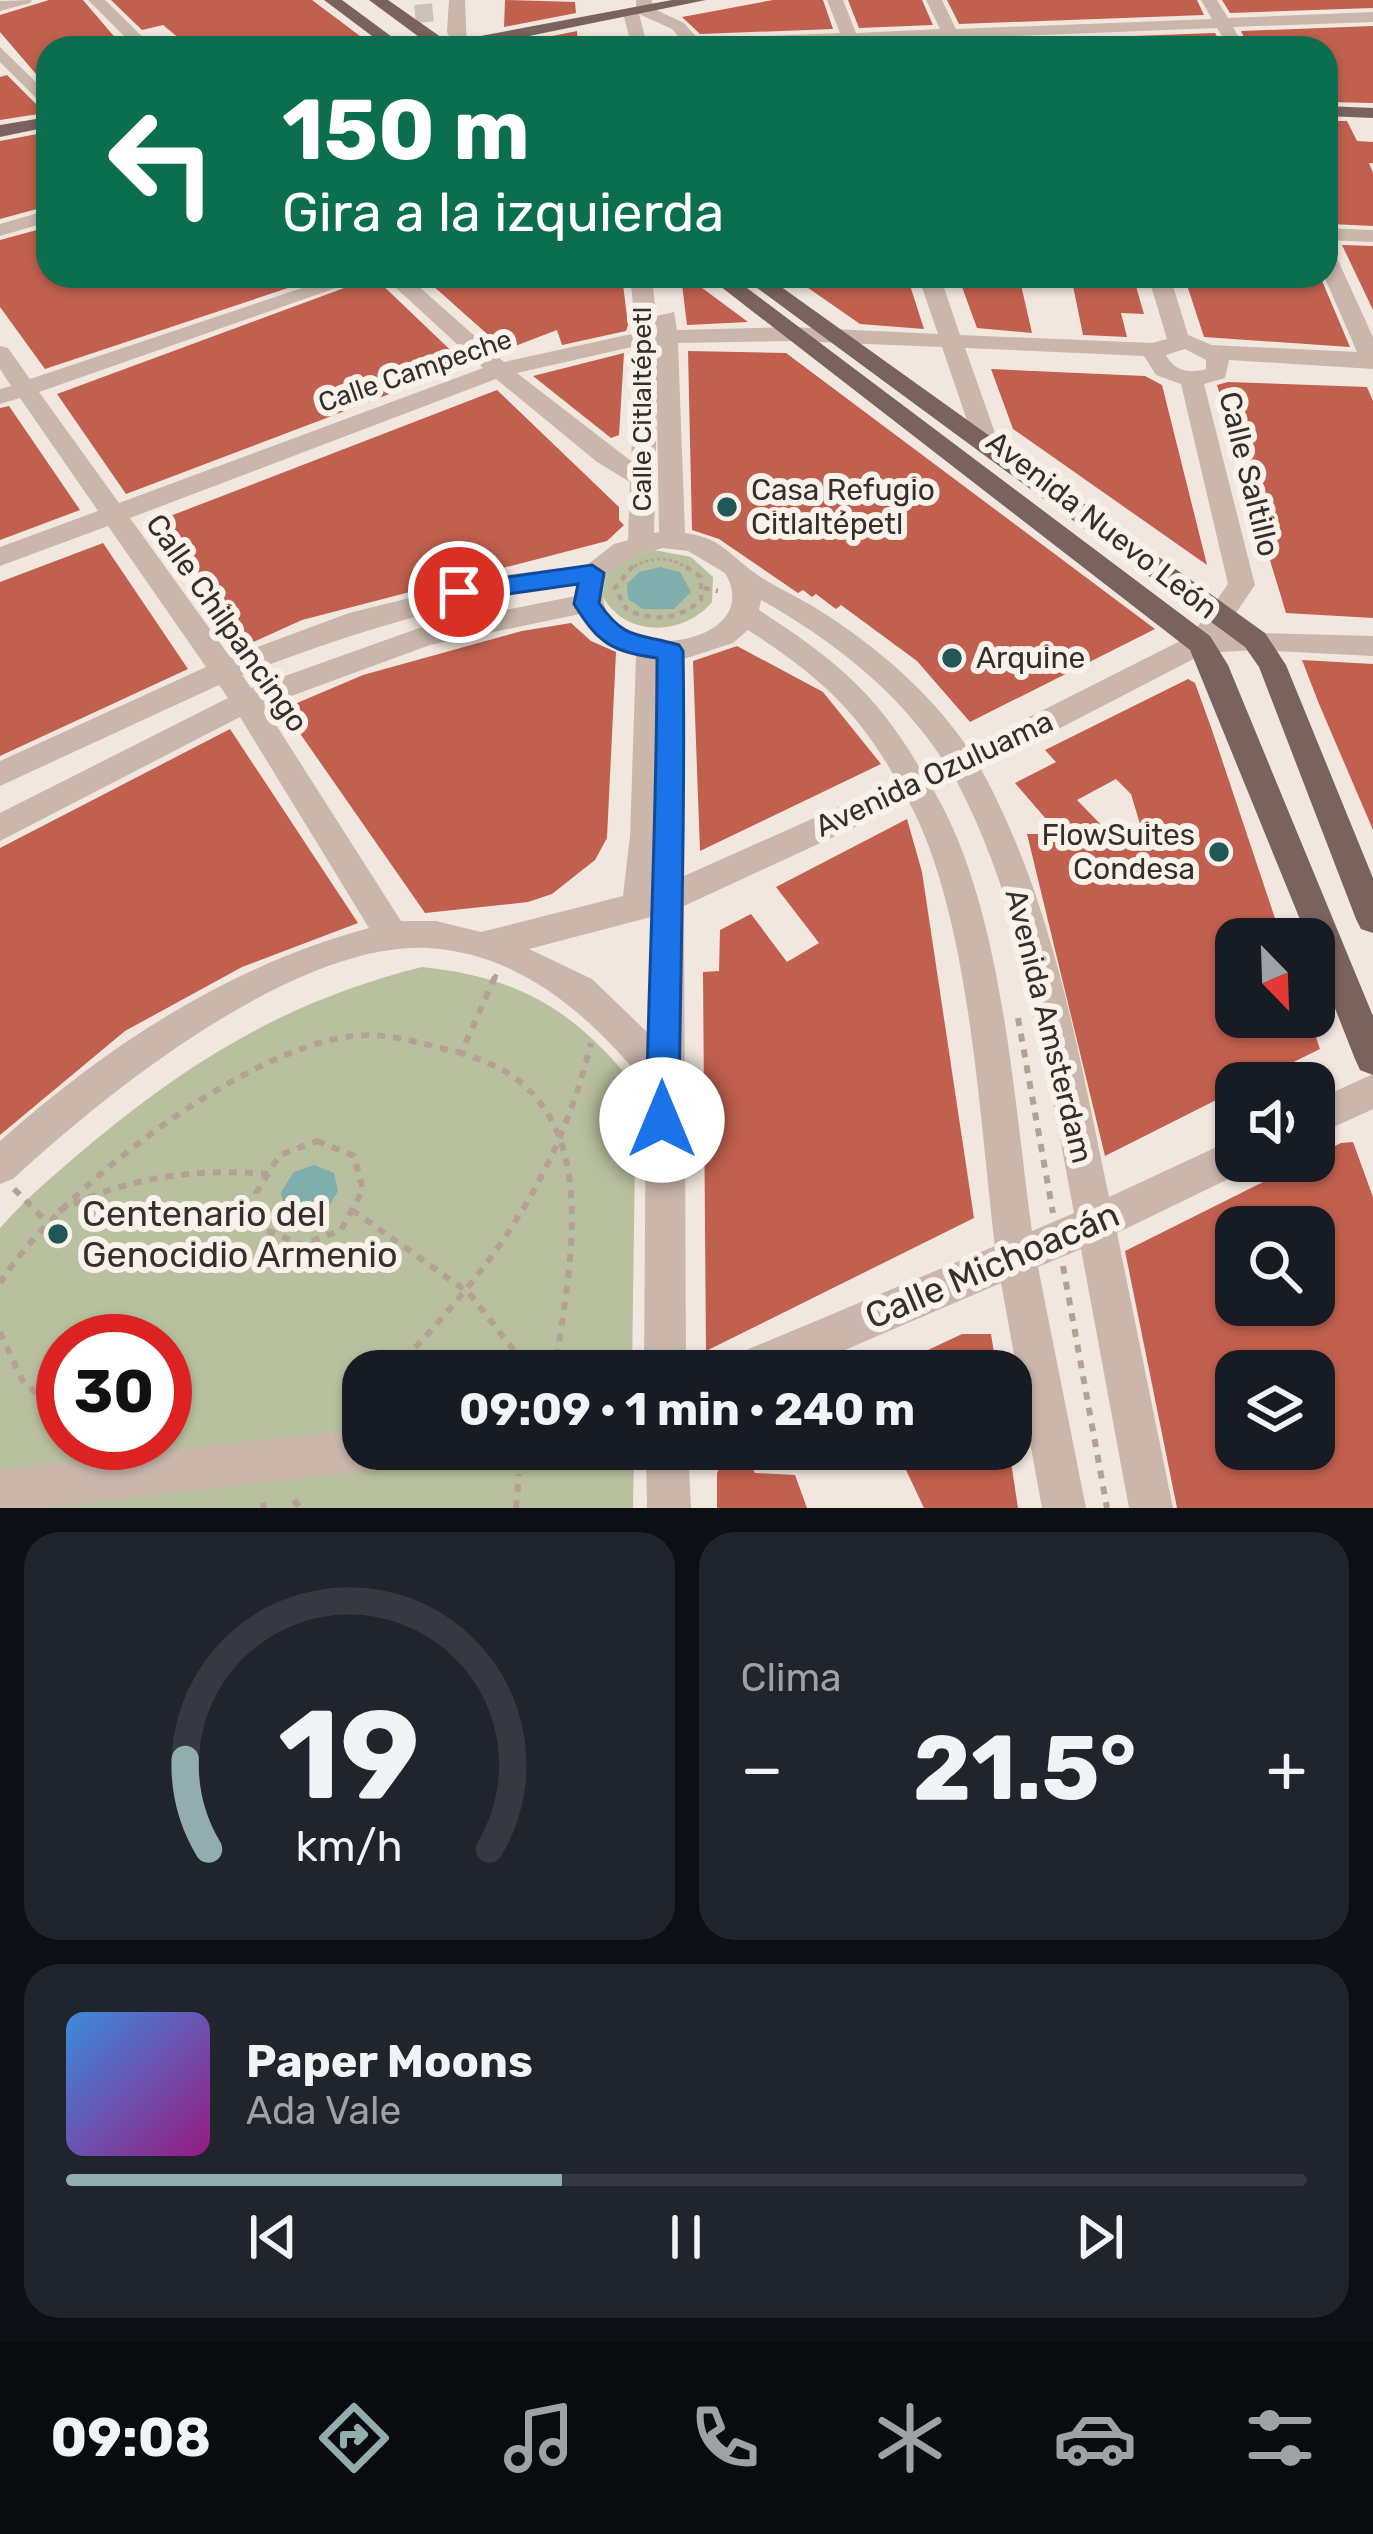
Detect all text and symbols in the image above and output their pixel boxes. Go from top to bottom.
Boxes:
text: 150 m [282,80,530,180]
icon: left [84,84,240,240]
text: Gira a la izquierda [282,181,724,245]
street label: Calle Citlaltépetl [626,307,658,511]
street label: Calle Campeche [314,323,516,419]
street label: Calle Saltillo [1211,388,1287,560]
street label: Avenida Nuevo León [979,423,1225,627]
place label: Casa Refugio Citlaltépetl [751,472,935,542]
marker: Casa Refugio Citlaltépetl [714,494,740,520]
street label: Calle Chilpancingo [138,507,316,739]
pin [408,541,510,643]
icon: arrive [426,559,492,625]
place label: Arquine [976,640,1085,676]
marker: Arquine [939,645,965,671]
street label: Avenida Ozuluama [809,703,1059,845]
place label: FlowSuites Condesa [1042,817,1195,887]
marker: FlowSuites Condesa [1206,839,1232,865]
street label: Avenida Amsterdam [998,885,1100,1167]
north arrow [1215,918,1335,1038]
map controls [1215,918,1335,1470]
position arrow [599,1057,725,1183]
button: sound [1215,1062,1335,1182]
place label: Centenario del Genocidio Armenio [82,1192,398,1276]
street label: Calle Michoacán [859,1192,1125,1338]
button: search [1215,1206,1335,1326]
marker: Centenario del Genocidio Armenio [45,1221,71,1247]
speed limit sign: 30 [36,1314,192,1470]
button: layers [1215,1350,1335,1470]
text: 09:09 · 1 min · 240 m [459,1383,915,1436]
text: Clima [741,1655,842,1701]
text: 19 [278,1681,420,1829]
text: 21.5° [913,1715,1137,1822]
text: − [741,1729,783,1808]
text: + [1266,1729,1307,1808]
text: km/h [296,1821,403,1872]
text: Paper Moons [246,2035,533,2088]
text: Ada Vale [246,2088,401,2134]
icon: previous [240,2204,306,2270]
icon: pause [653,2204,719,2270]
icon: next [1067,2204,1133,2270]
icon: directions [312,2396,396,2480]
icon: music [497,2396,581,2480]
icon: phone [683,2396,767,2480]
icon: climate [868,2396,952,2480]
icon: car [1053,2396,1137,2480]
icon: filters [1238,2396,1322,2480]
text: 09:08 [51,2406,211,2470]

